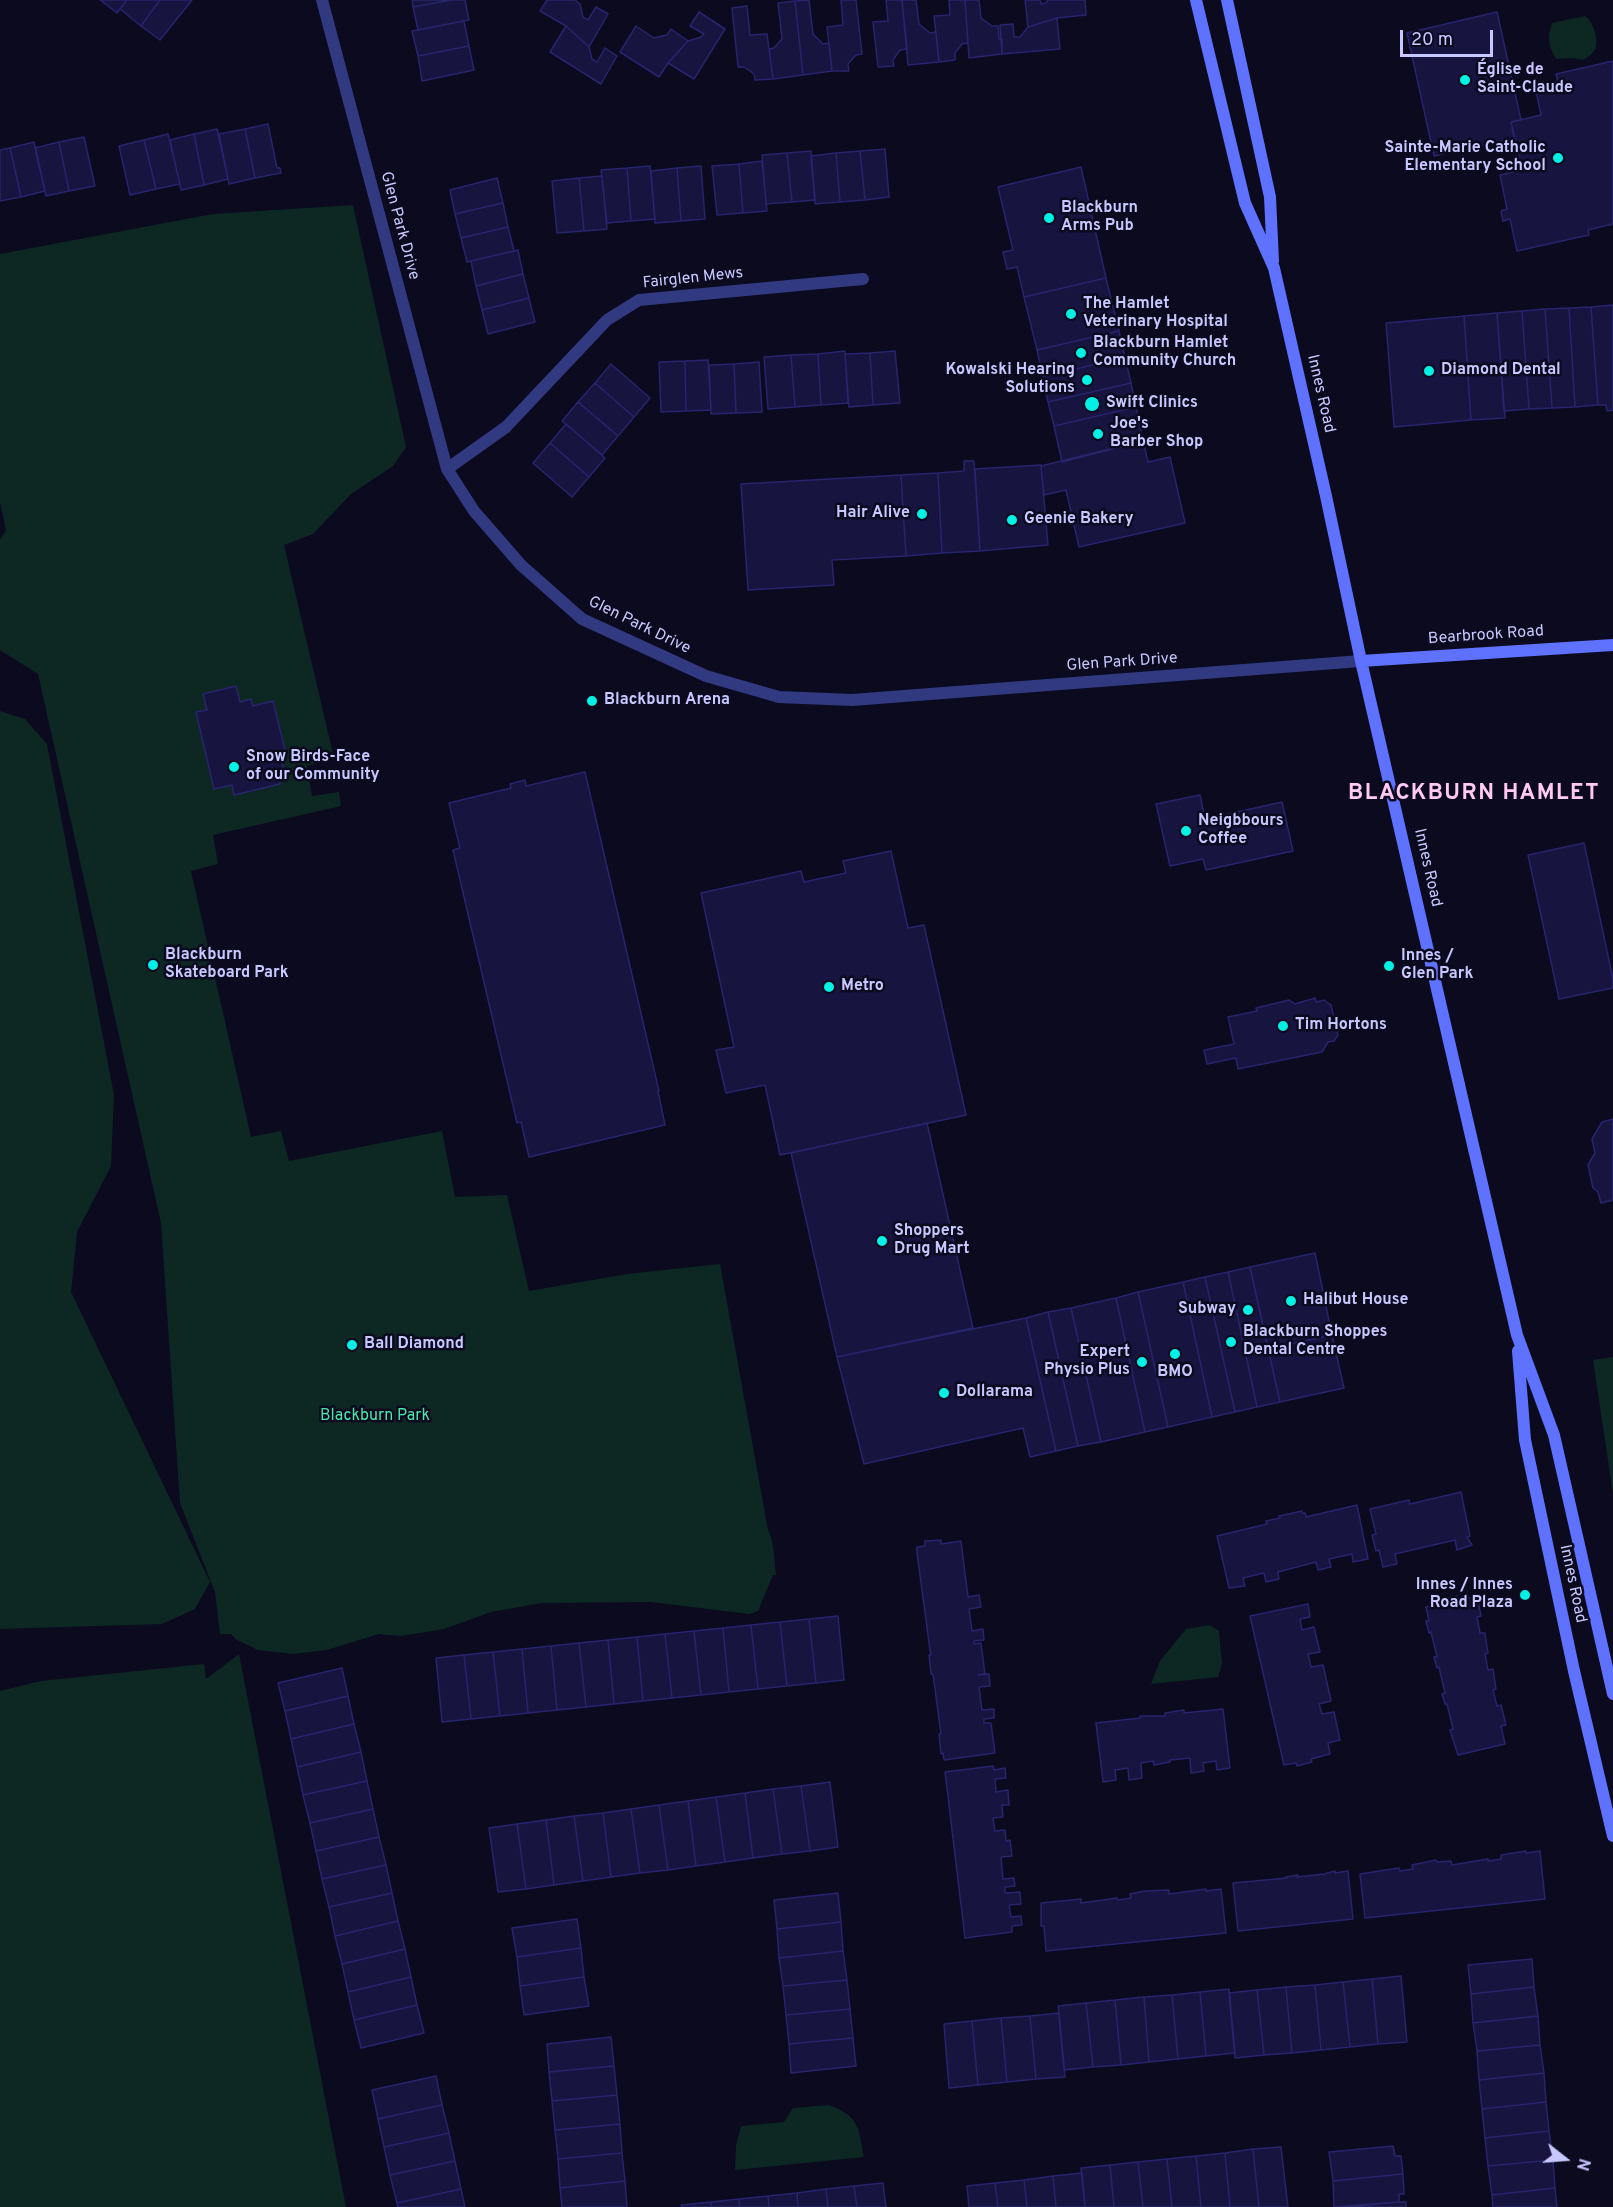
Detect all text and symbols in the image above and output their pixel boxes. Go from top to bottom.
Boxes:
scale bar [1403,18,1496,56]
text: 20 m [1411,29,1453,52]
place label: Église de Saint-Claude [1477,61,1573,99]
marker: Église de Saint-Claude [1458,73,1472,87]
place label: Sainte-Marie Catholic Elementary School [1384,139,1546,177]
marker: Sainte-Marie Catholic Elementary School [1551,151,1565,165]
street label: Glen Park Drive [375,170,423,282]
place label: Blackburn Arms Pub [1061,199,1138,237]
marker: Blackburn Arms Pub [1042,211,1056,225]
street label: Fairglen Mews [642,264,744,294]
place label: The Hamlet Veterinary Hospital [1083,295,1228,333]
marker: The Hamlet Veterinary Hospital [1064,307,1078,321]
place label: Blackburn Hamlet Community Church [1093,334,1236,372]
marker: Blackburn Hamlet Community Church [1074,346,1088,360]
street label: Innes Road [1302,353,1338,435]
place label: Kowalski Hearing Solutions [945,361,1075,399]
place label: Diamond Dental [1441,361,1561,381]
marker: Diamond Dental [1422,364,1436,378]
marker: Kowalski Hearing Solutions [1080,373,1094,387]
place label: Swift Clinics [1106,394,1198,414]
marker: Swift Clinics [1083,395,1101,413]
place label: Joe's Barber Shop [1110,415,1203,453]
marker: Joe's Barber Shop [1091,427,1105,441]
place label: Hair Alive [836,504,910,524]
marker: Hair Alive [915,507,929,521]
place label: Geenie Bakery [1024,510,1133,530]
marker: Geenie Bakery [1005,513,1019,527]
street label: Glen Park Drive [585,593,693,659]
street label: Bearbrook Road [1427,622,1545,650]
street label: Glen Park Drive [1066,650,1178,676]
place label: Blackburn Arena [604,691,730,711]
marker: Blackburn Arena [585,694,599,708]
place label: Snow Birds-Face of our Community [246,748,380,786]
marker: Snow Birds-Face of our Community [227,760,241,774]
district label: BLACKBURN HAMLET [1348,782,1600,808]
place label: Neigbbours Coffee [1198,812,1284,850]
marker: Neigbbours Coffee [1179,824,1193,838]
street label: Innes Road [1409,827,1445,909]
place label: Blackburn Skateboard Park [165,946,289,984]
place label: Innes / Glen Park [1401,947,1473,985]
marker: Blackburn Skateboard Park [146,958,160,972]
marker: Innes / Glen Park [1382,959,1396,973]
place label: Metro [841,977,884,997]
marker: Metro [822,980,836,994]
place label: Tim Hortons [1295,1016,1387,1036]
marker: Tim Hortons [1276,1019,1290,1033]
place label: Shoppers Drug Mart [894,1222,970,1260]
marker: Shoppers Drug Mart [875,1234,889,1248]
place label: Halibut House [1303,1291,1408,1311]
marker: Halibut House [1284,1294,1298,1308]
place label: Subway [1178,1300,1236,1320]
marker: Subway [1241,1303,1255,1317]
place label: Blackburn Shoppes Dental Centre [1243,1323,1387,1361]
place label: Ball Diamond [364,1335,464,1355]
marker: Blackburn Shoppes Dental Centre [1224,1335,1238,1349]
marker: Ball Diamond [345,1338,359,1352]
place label: Expert Physio Plus [1044,1343,1130,1381]
marker: BMO [1168,1347,1182,1361]
marker: Expert Physio Plus [1135,1355,1149,1369]
place label: BMO [1157,1363,1193,1383]
place label: Dollarama [956,1383,1033,1403]
marker: Dollarama [937,1386,951,1400]
park label: Blackburn Park [320,1407,430,1427]
street label: Innes Road [1554,1543,1590,1625]
place label: Innes / Innes Road Plaza [1416,1576,1513,1614]
marker: Innes / Innes Road Plaza [1518,1588,1532,1602]
north arrow [1535,2129,1595,2189]
text: N [1571,2156,1593,2173]

